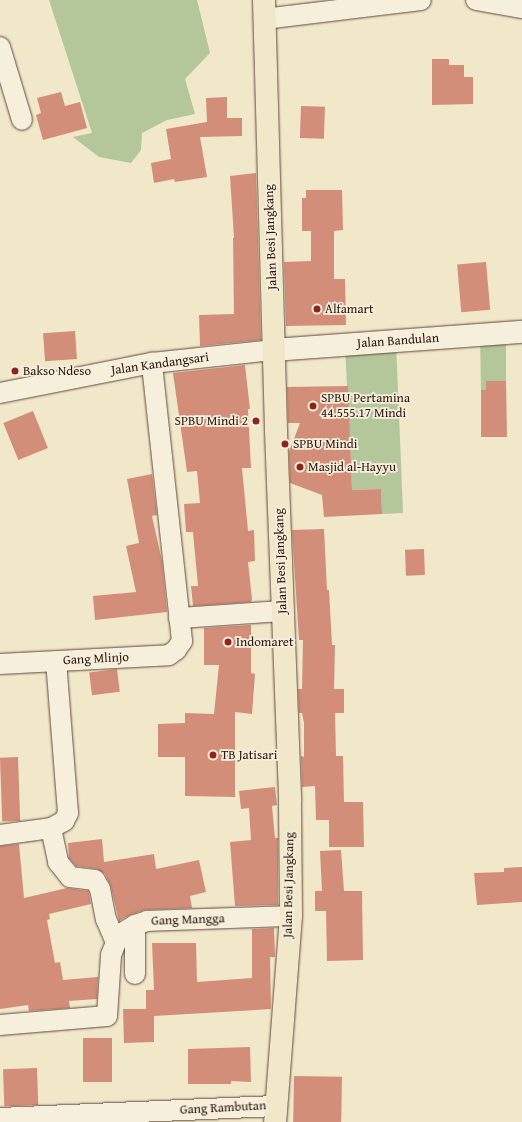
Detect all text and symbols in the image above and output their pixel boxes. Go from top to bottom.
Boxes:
street label: Jalan Besi Jangkang [261,184,281,290]
place label: Alfamart [325,301,374,317]
marker: Alfamart [312,304,322,314]
street label: Jalan Bandulan [357,330,439,352]
street label: Jalan Kandangsari [110,349,210,379]
place label: Bakso Ndeso [23,363,91,379]
marker: Bakso Ndeso [10,366,20,376]
place label: SPBU Pertamina 44.555.17 Mindi [321,391,410,422]
marker: SPBU Pertamina 44.555.17 Mindi [308,401,318,411]
place label: SPBU Mindi 2 [175,413,248,429]
marker: SPBU Mindi 2 [251,416,261,426]
place label: SPBU Mindi [293,436,357,452]
marker: SPBU Mindi [280,439,290,449]
place label: Masjid al-Hayyu [308,459,396,475]
marker: Masjid al-Hayyu [295,462,305,472]
street label: Jalan Besi Jangkang [271,508,291,614]
place label: Indomaret [236,634,293,650]
marker: Indomaret [223,637,233,647]
street label: Gang Mlinjo [63,649,129,669]
place label: TB Jatisari [221,747,277,763]
marker: TB Jatisari [208,750,218,760]
street label: Jalan Besi Jangkang [280,832,298,938]
street label: Gang Mangga [151,911,225,929]
street label: Gang Rambutan [179,1098,267,1118]

